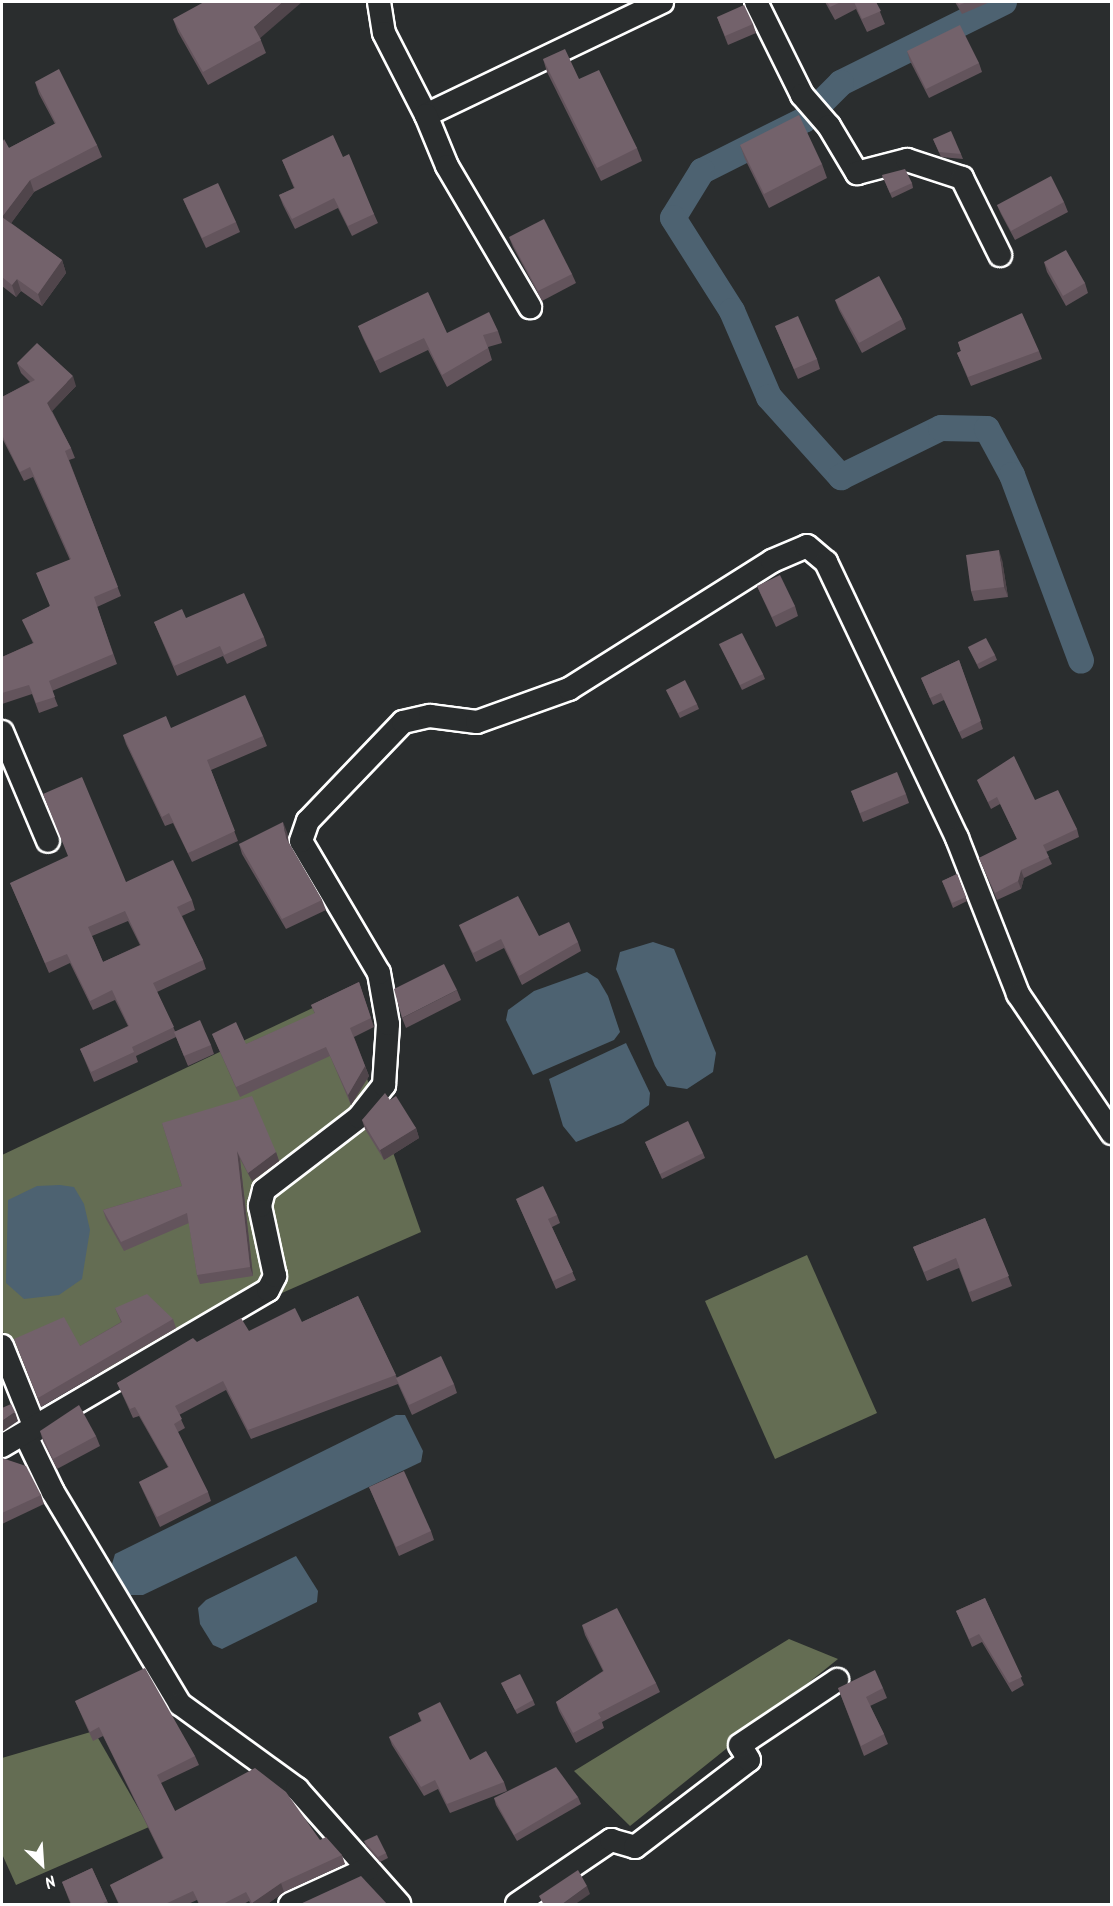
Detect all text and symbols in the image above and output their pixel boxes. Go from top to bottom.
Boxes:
north arrow [12,1834,72,1894]
text: N [40,1867,60,1894]

